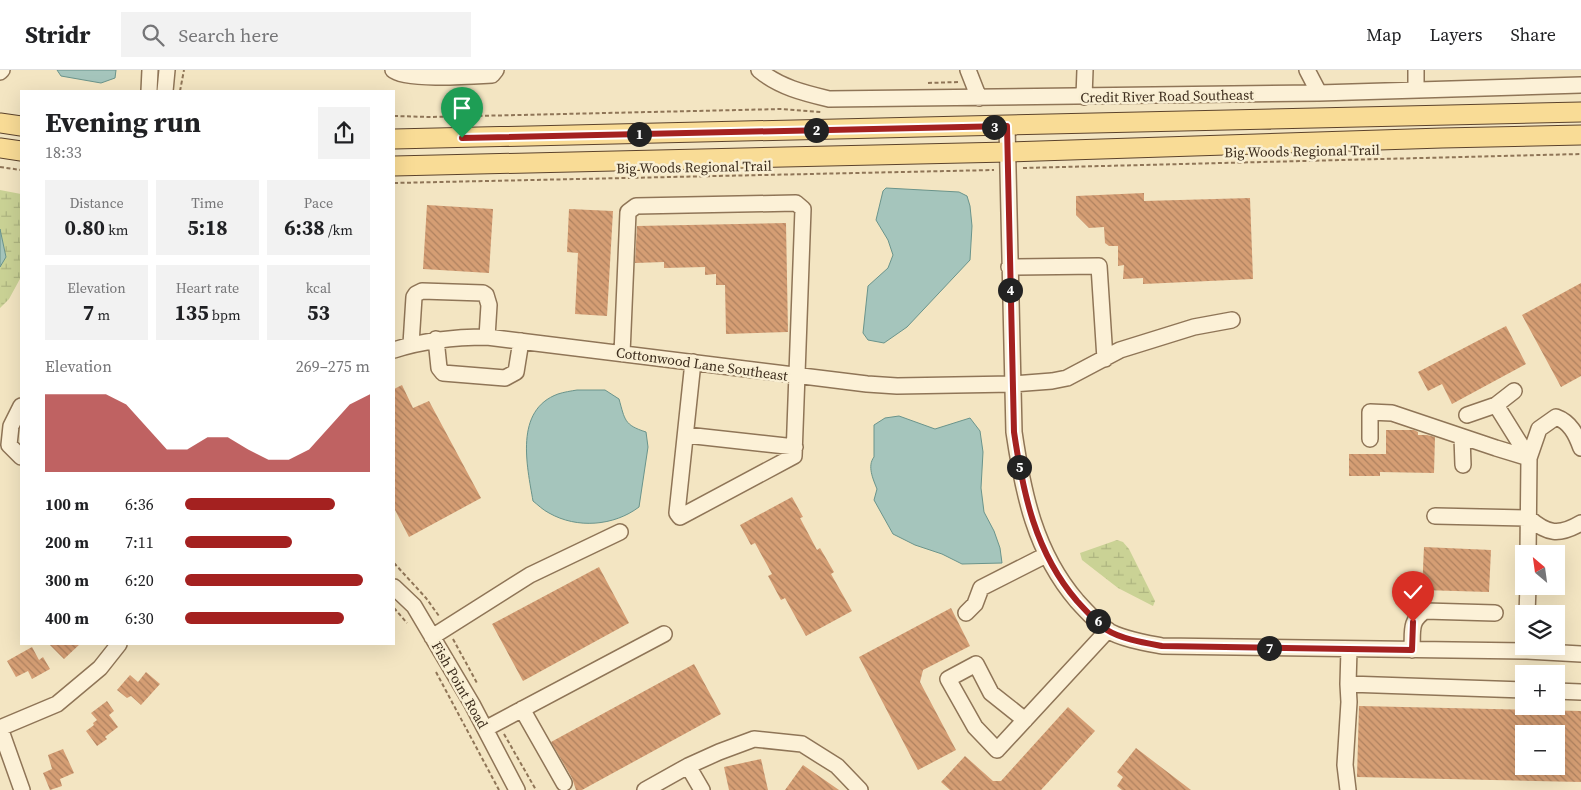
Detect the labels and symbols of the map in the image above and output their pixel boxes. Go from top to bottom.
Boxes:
street label: Credit River Road Southeast [1080,84,1254,108]
pin [441,87,483,138]
pin: 3 [982,114,1006,140]
pin: 2 [804,118,828,142]
pin: 1 [626,122,652,146]
street label: Big Woods Regional Trail [1224,140,1380,162]
street label: Big Woods Regional Trail [616,156,772,178]
pin: 4 [998,278,1022,302]
street label: Cottonwood Lane Southeast [615,342,790,386]
pin: 5 [1006,454,1032,480]
north arrow [1515,545,1565,595]
pin [1392,571,1434,622]
pin: 6 [1086,608,1110,634]
pin: 7 [1256,636,1282,660]
street label: Fish Point Road [427,638,493,732]

